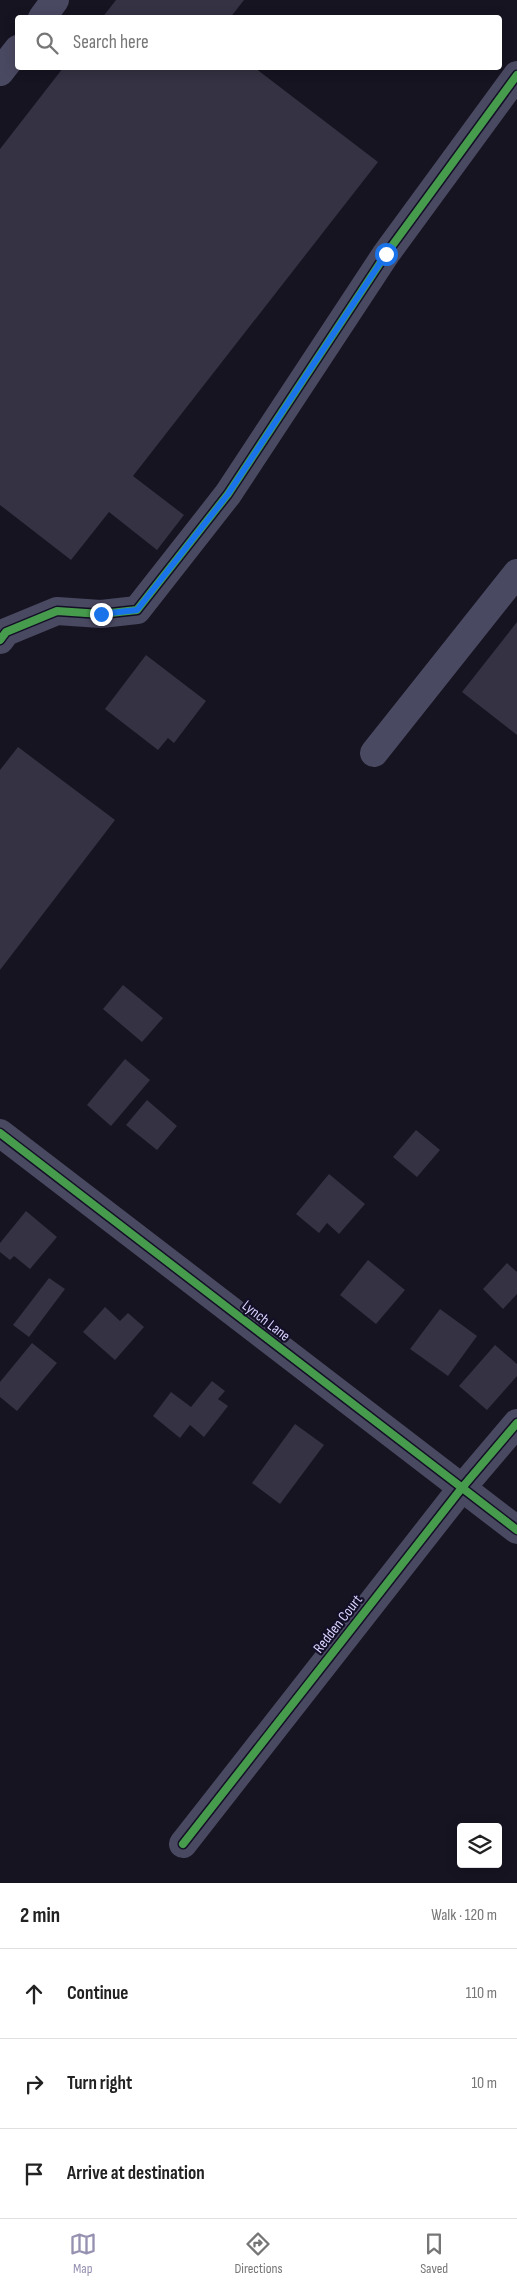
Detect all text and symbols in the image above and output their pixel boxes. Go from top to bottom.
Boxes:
search box [15,15,502,70]
icon: search [33,29,61,57]
text: Search here [73,31,149,54]
route start [375,243,398,266]
route end [90,603,113,626]
street label: Lynch Lane [238,1296,294,1346]
street label: Redden Court [309,1591,367,1657]
map controls [457,1823,502,1868]
button: layers [457,1823,502,1868]
text: 2 min [20,1903,60,1928]
text: Walk · 120 m [431,1906,497,1925]
icon: ahead [20,1980,48,2008]
text: Continue [67,1982,128,2005]
text: 110 m [466,1984,497,2003]
icon: right [20,2070,48,2098]
text: Turn right [67,2072,132,2095]
text: 10 m [471,2074,497,2093]
icon: arrive [20,2160,48,2188]
text: Arrive at destination [67,2162,205,2185]
tab: Map [69,2230,97,2277]
tab: Directions [234,2230,283,2277]
tab: Saved [420,2230,448,2277]

